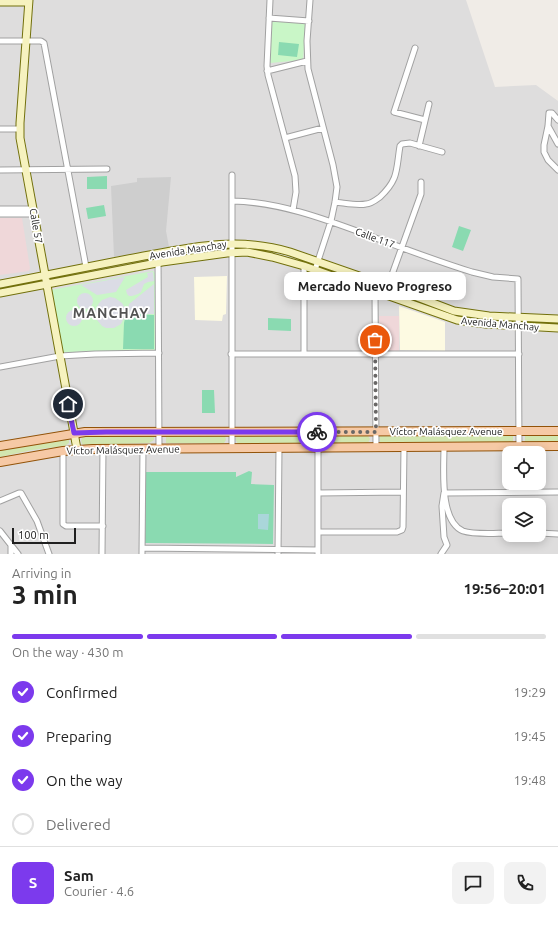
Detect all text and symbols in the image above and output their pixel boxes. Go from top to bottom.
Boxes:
street label: Calle 57 [27,208,45,244]
street label: Calle 117 [354,226,396,250]
street label: Avenida Manchay [149,238,228,262]
callout: Mercado Nuevo Progreso [284,272,466,300]
text: Mercado Nuevo Progreso [298,279,452,293]
district label: MANCHAY [73,305,149,321]
street label: Avenida Manchay [461,315,540,333]
pin [358,323,392,357]
icon: bag [364,329,386,351]
pin [51,387,85,421]
icon: home [57,393,79,415]
courier [297,412,337,452]
icon: bike [306,421,328,443]
street label: Víctor Malásquez Avenue [389,426,503,437]
street label: Víctor Malásquez Avenue [66,444,180,456]
map controls [502,446,546,542]
button: locate [502,446,546,490]
button: layers [502,498,546,542]
scale bar [12,526,76,545]
text: 100 m [18,529,49,541]
text: Arriving in [12,566,71,580]
text: 3 min [12,580,78,609]
text: 19:56–20:01 [463,580,546,597]
text: On the way · 430 m [12,645,124,659]
icon: check [12,681,34,703]
text: Confirmed [46,684,118,701]
text: 19:29 [513,685,546,699]
icon: check [12,725,34,747]
text: Preparing [46,728,112,745]
text: 19:45 [513,729,546,743]
icon: check [12,769,34,791]
text: On the way [46,772,122,789]
text: 19:48 [513,773,546,787]
text: Delivered [46,816,111,833]
button: chat [452,862,494,904]
button: phone [504,862,546,904]
text: Sam [64,867,94,884]
text: S [29,874,37,891]
text: Courier · 4.6 [64,884,134,898]

